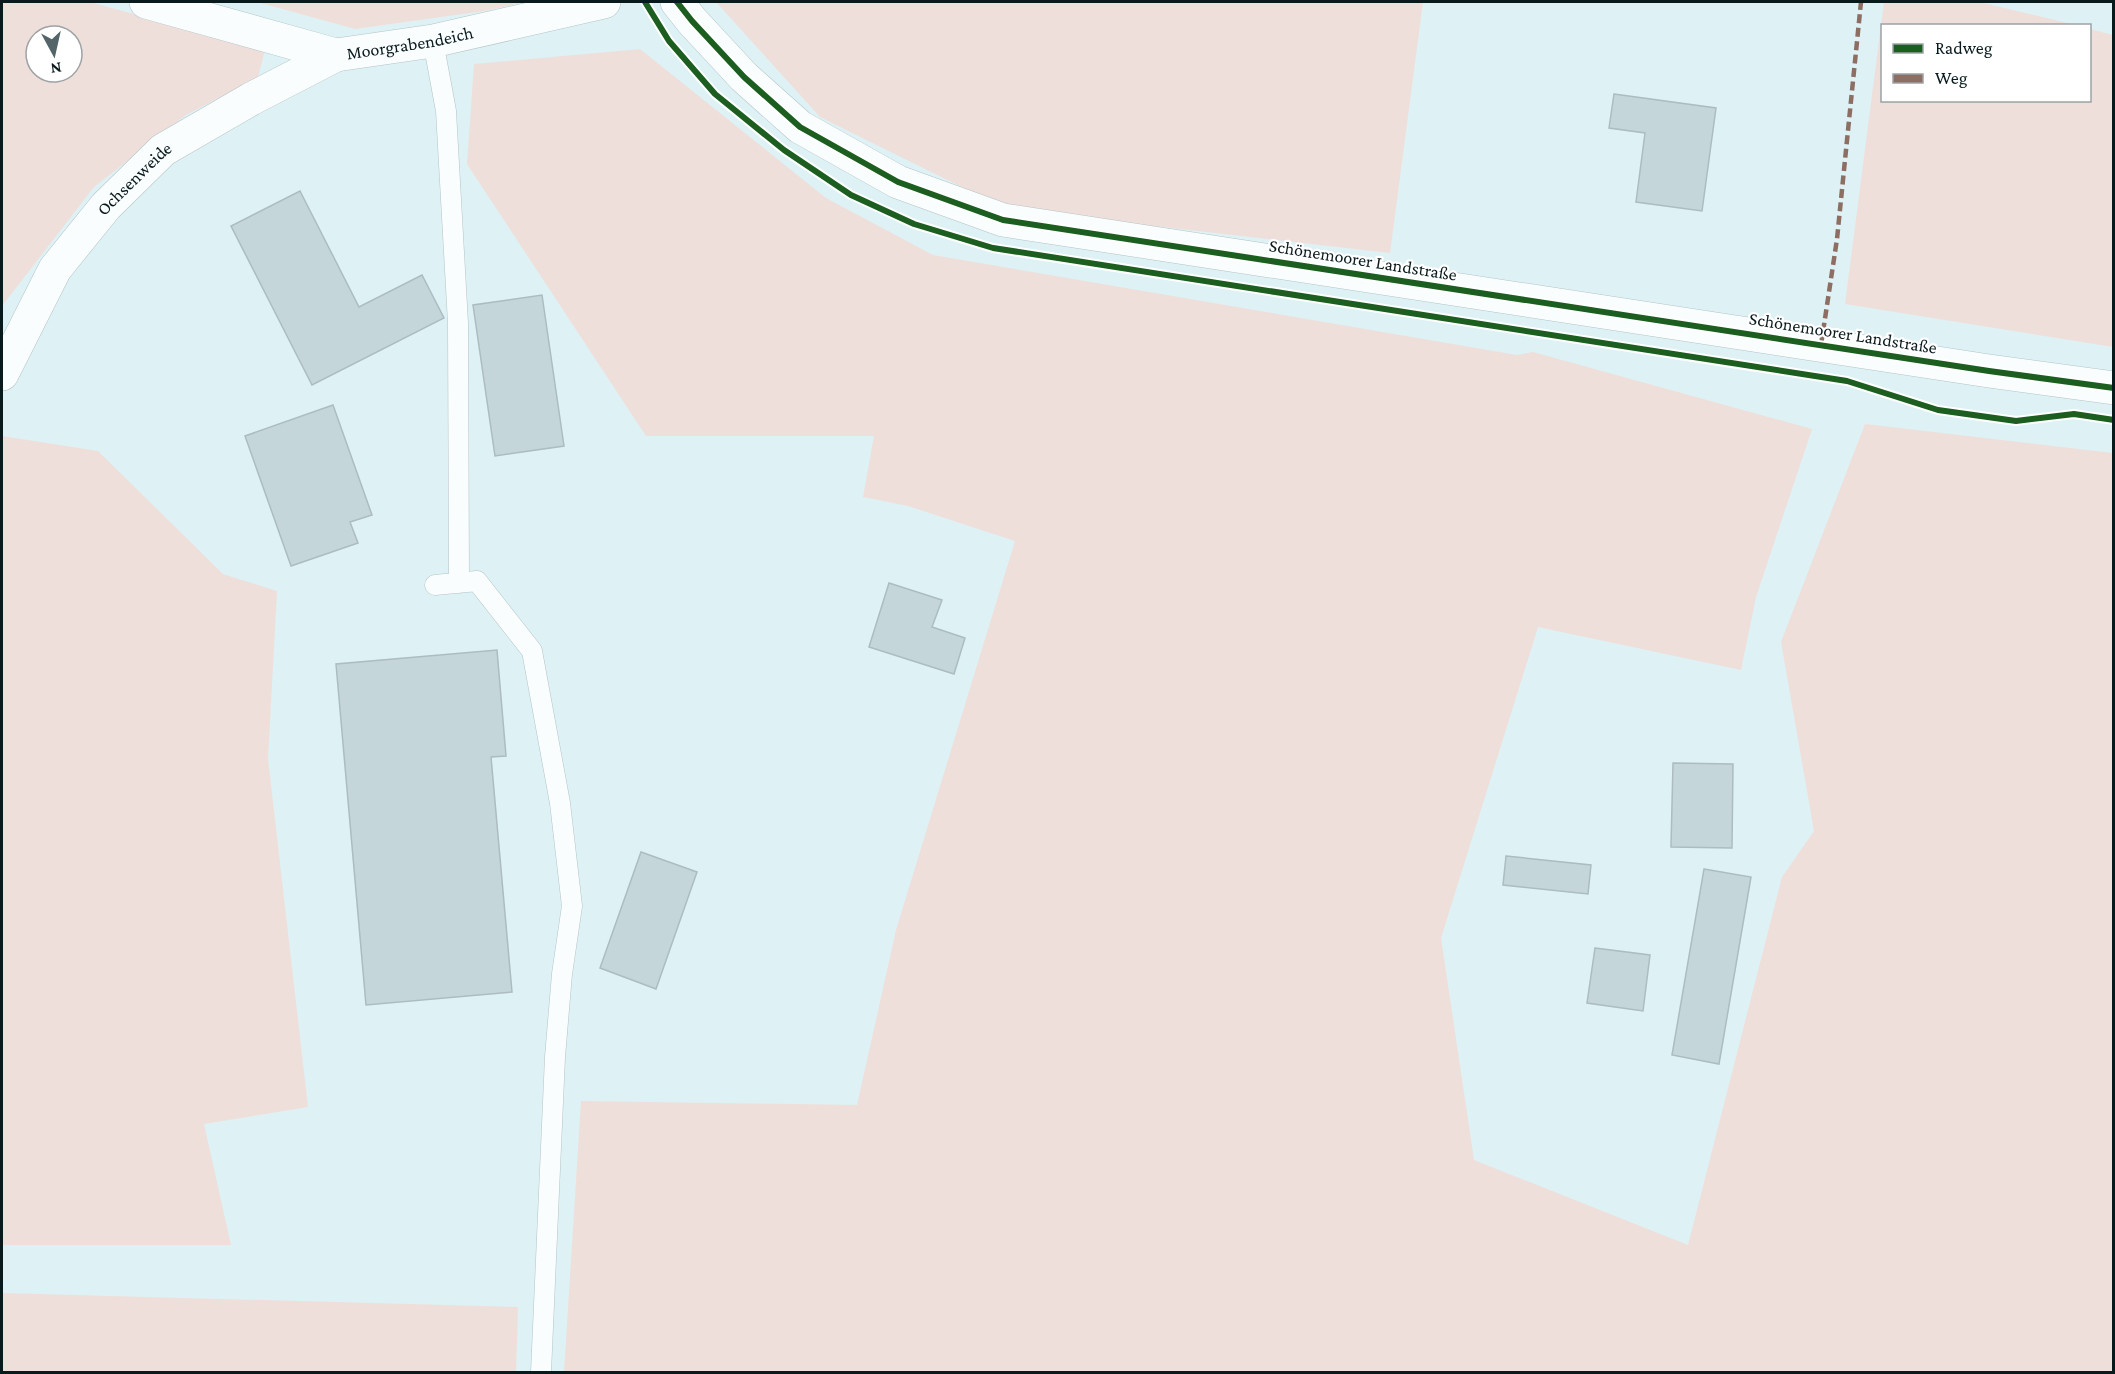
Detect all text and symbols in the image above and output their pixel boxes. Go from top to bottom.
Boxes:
street label: Moorgrabendeich [345,22,475,63]
north arrow [24,24,84,84]
legend [1881,24,2091,102]
text: Radweg [1935,38,1993,58]
text: N [49,59,63,78]
text: Weg [1935,68,1968,88]
street label: Ochsenweide [92,137,175,219]
street label: Schönemoorer Landstraße [1268,235,1458,285]
street label: Schönemoorer Landstraße [1748,308,1938,358]

